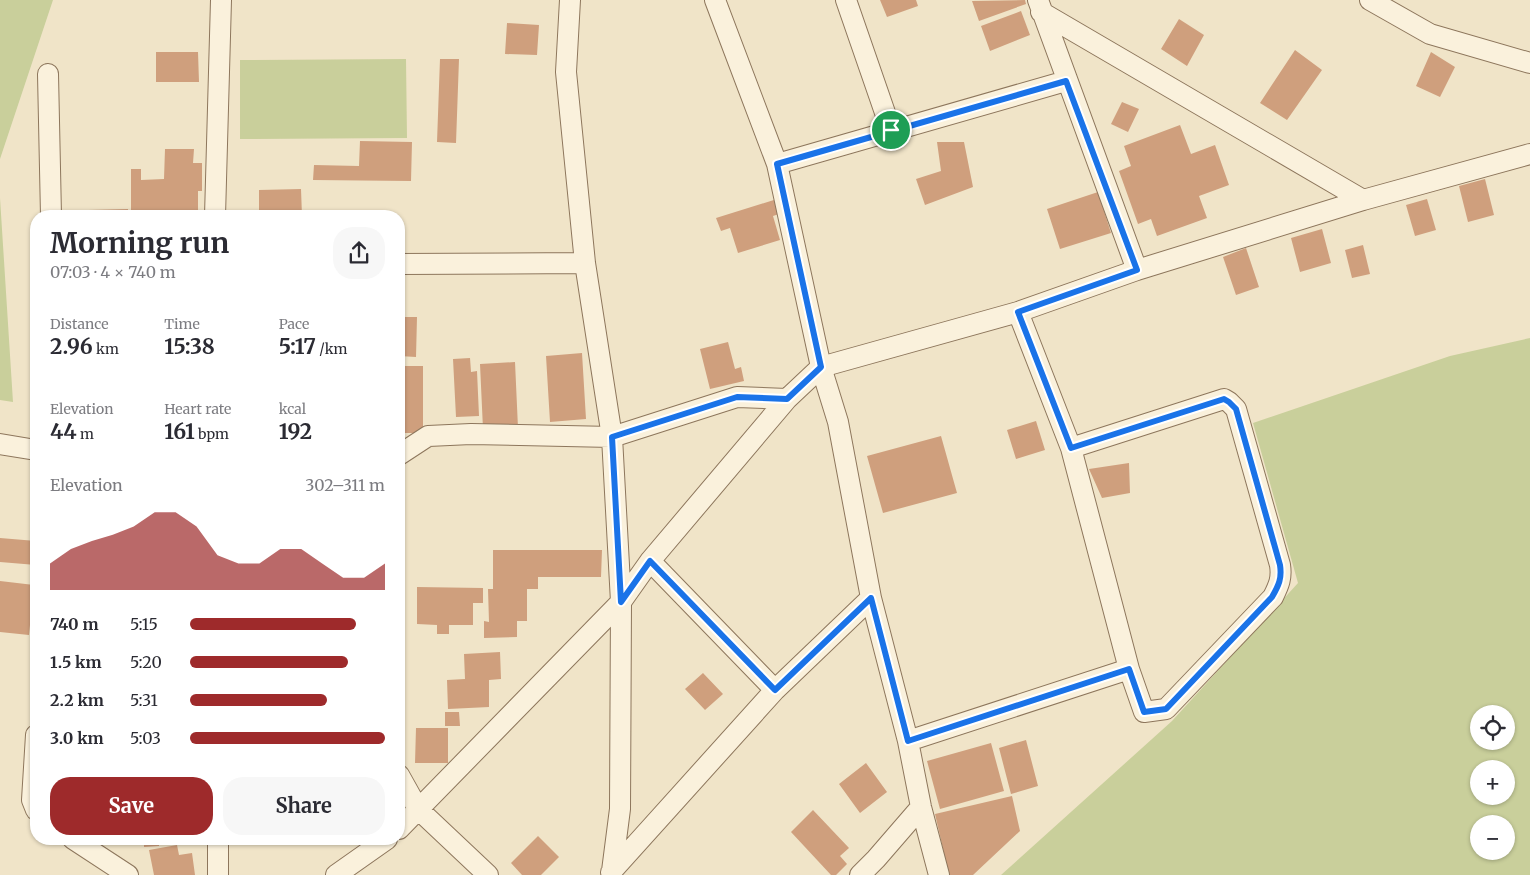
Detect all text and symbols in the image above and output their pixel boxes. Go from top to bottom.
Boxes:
pin [870,109,912,151]
icon: arrive [877,116,905,144]
text: Morning run [50,225,229,261]
button: share [333,227,385,279]
text: 07:03 · 4 × 740 m [50,262,176,282]
text: Distance [50,315,109,333]
text: Time [164,315,200,333]
text: Pace [279,315,309,333]
text: 2.96 [50,333,93,360]
text: 15:38 [164,333,215,360]
text: 5:17 [279,333,316,360]
text: km [93,340,119,358]
text: /km [316,340,347,358]
text: Elevation [50,400,114,418]
text: Heart rate [164,400,231,418]
text: kcal [279,400,306,418]
text: 44 [50,418,77,445]
text: 161 [164,418,195,445]
text: 192 [279,418,312,445]
text: m [77,425,94,443]
text: bpm [195,425,229,443]
text: Elevation [50,475,123,495]
text: 302–311 m [305,475,385,495]
text: 740 m [50,614,99,634]
text: 5:15 [130,614,158,634]
text: 1.5 km [50,652,102,672]
text: 5:20 [130,652,162,672]
text: 2.2 km [50,690,104,710]
text: 5:31 [130,690,158,710]
map controls [1470,705,1515,860]
button: locate [1470,705,1515,750]
text: 3.0 km [50,728,104,748]
text: 5:03 [130,728,161,748]
button: + [1470,760,1515,805]
button: Save [50,777,213,835]
button: Share [223,777,385,835]
button: − [1470,815,1515,860]

